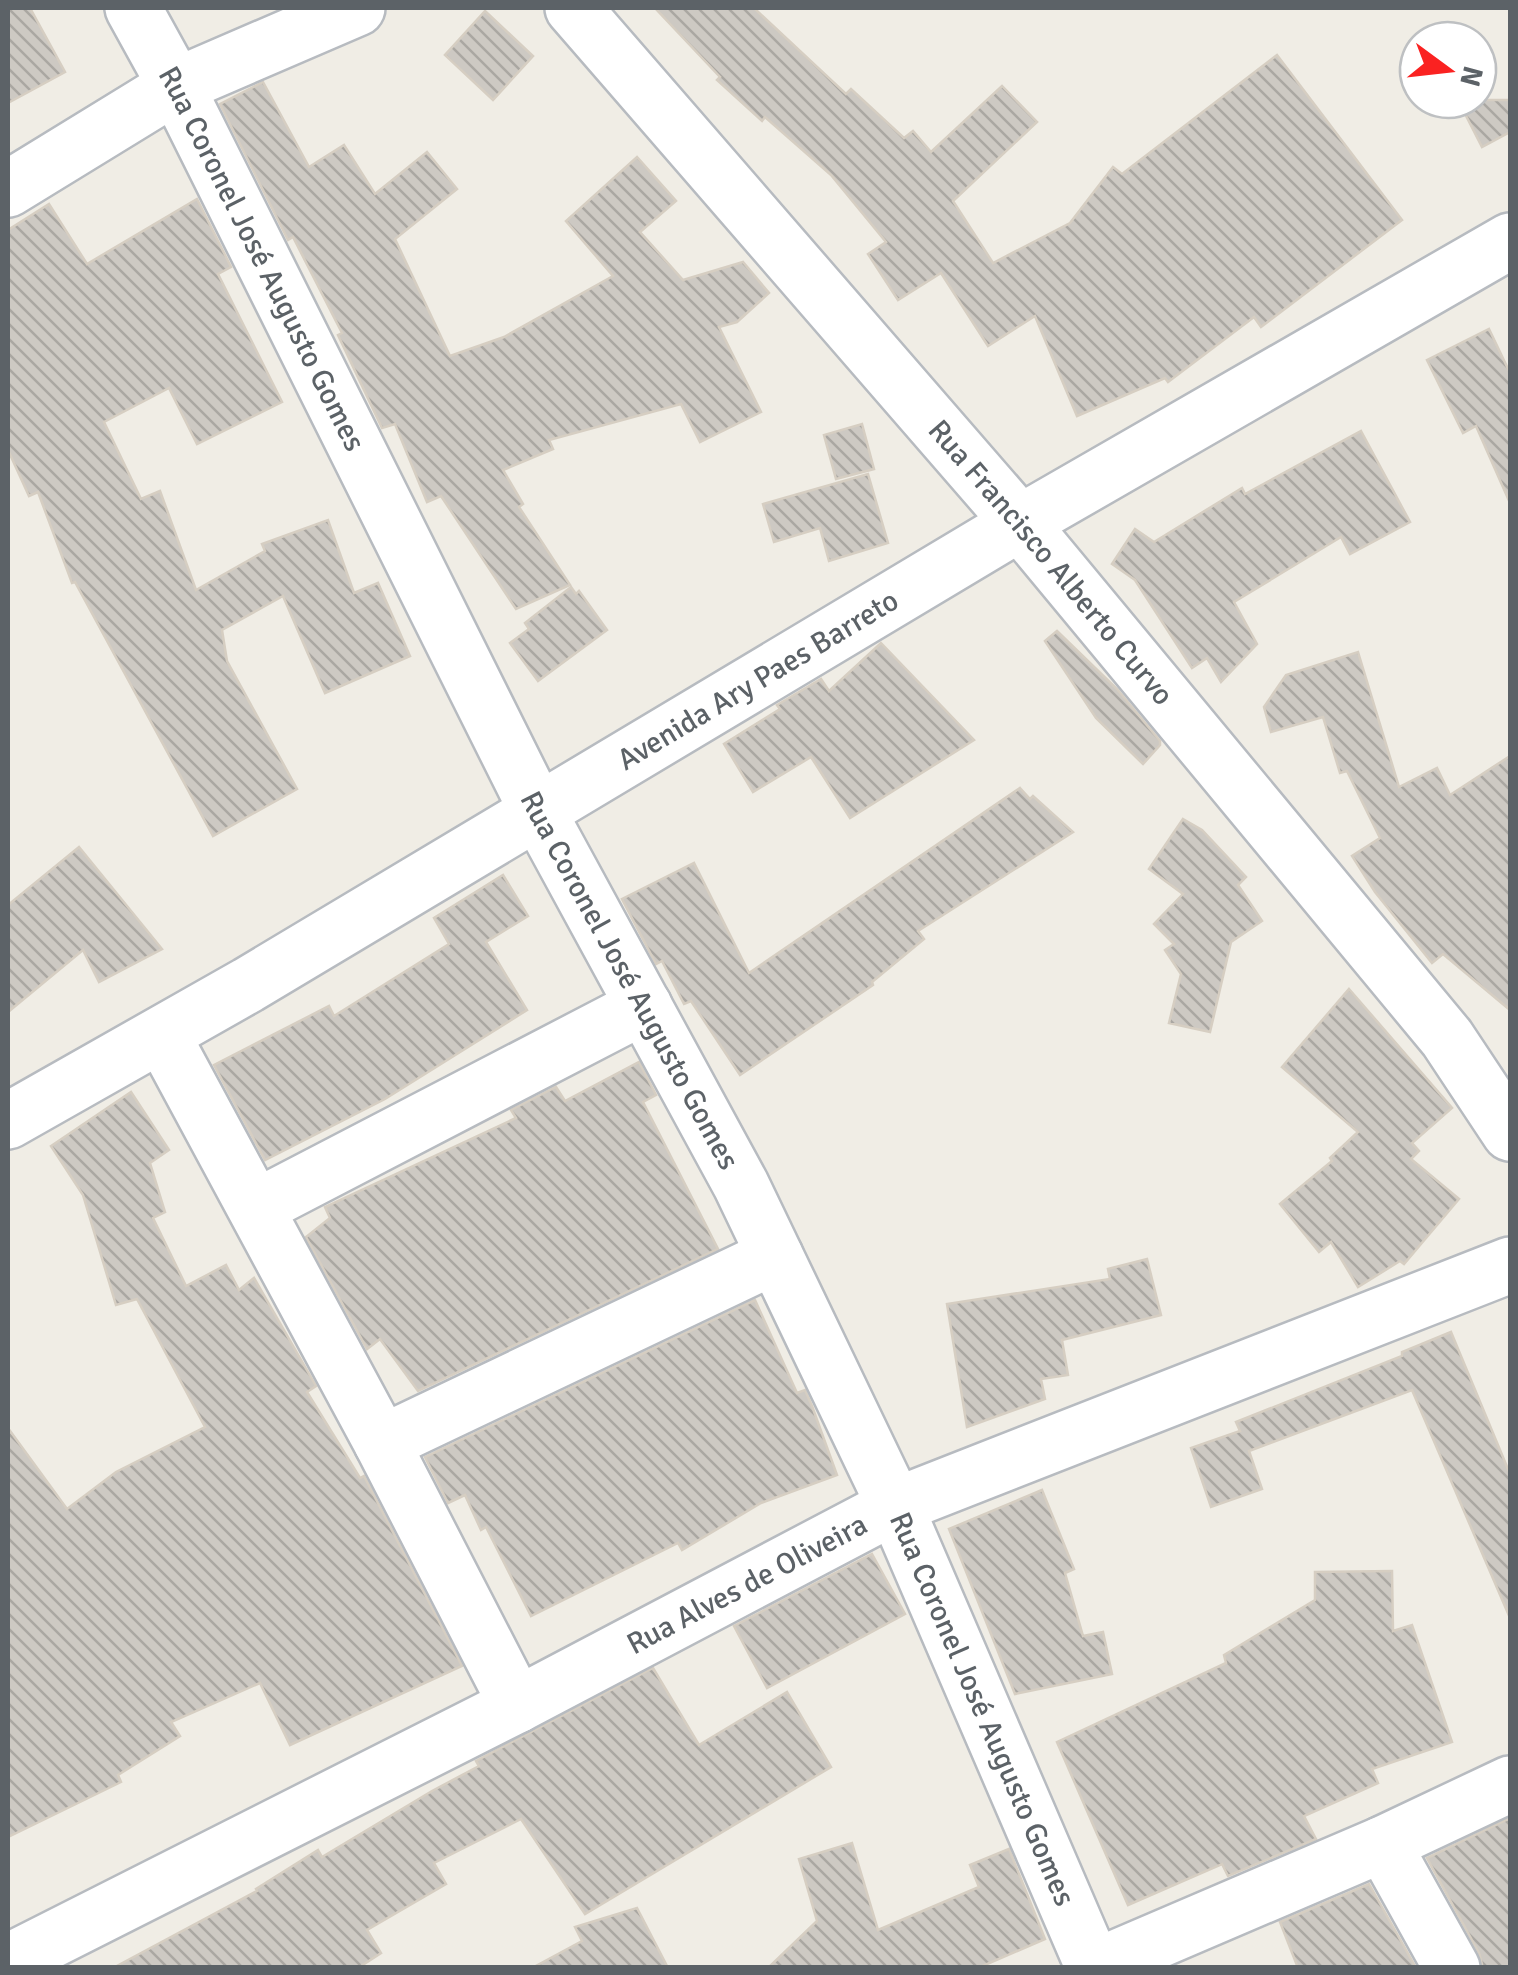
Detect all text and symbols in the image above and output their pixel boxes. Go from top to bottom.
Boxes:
north arrow [1398,20,1498,120]
street label: Rua Coronel José Augusto Gomes [150,60,374,457]
text: N [1452,62,1490,90]
street label: Rua Francisco Alberto Curvo [920,412,1182,713]
street label: Avenida Ary Paes Barreto [611,582,905,778]
street label: Rua Coronel José Augusto Gomes [512,785,748,1176]
street label: Rua Alves de Oliveira [620,1506,873,1662]
street label: Rua Coronel José Augusto Gomes [881,1506,1084,1912]

